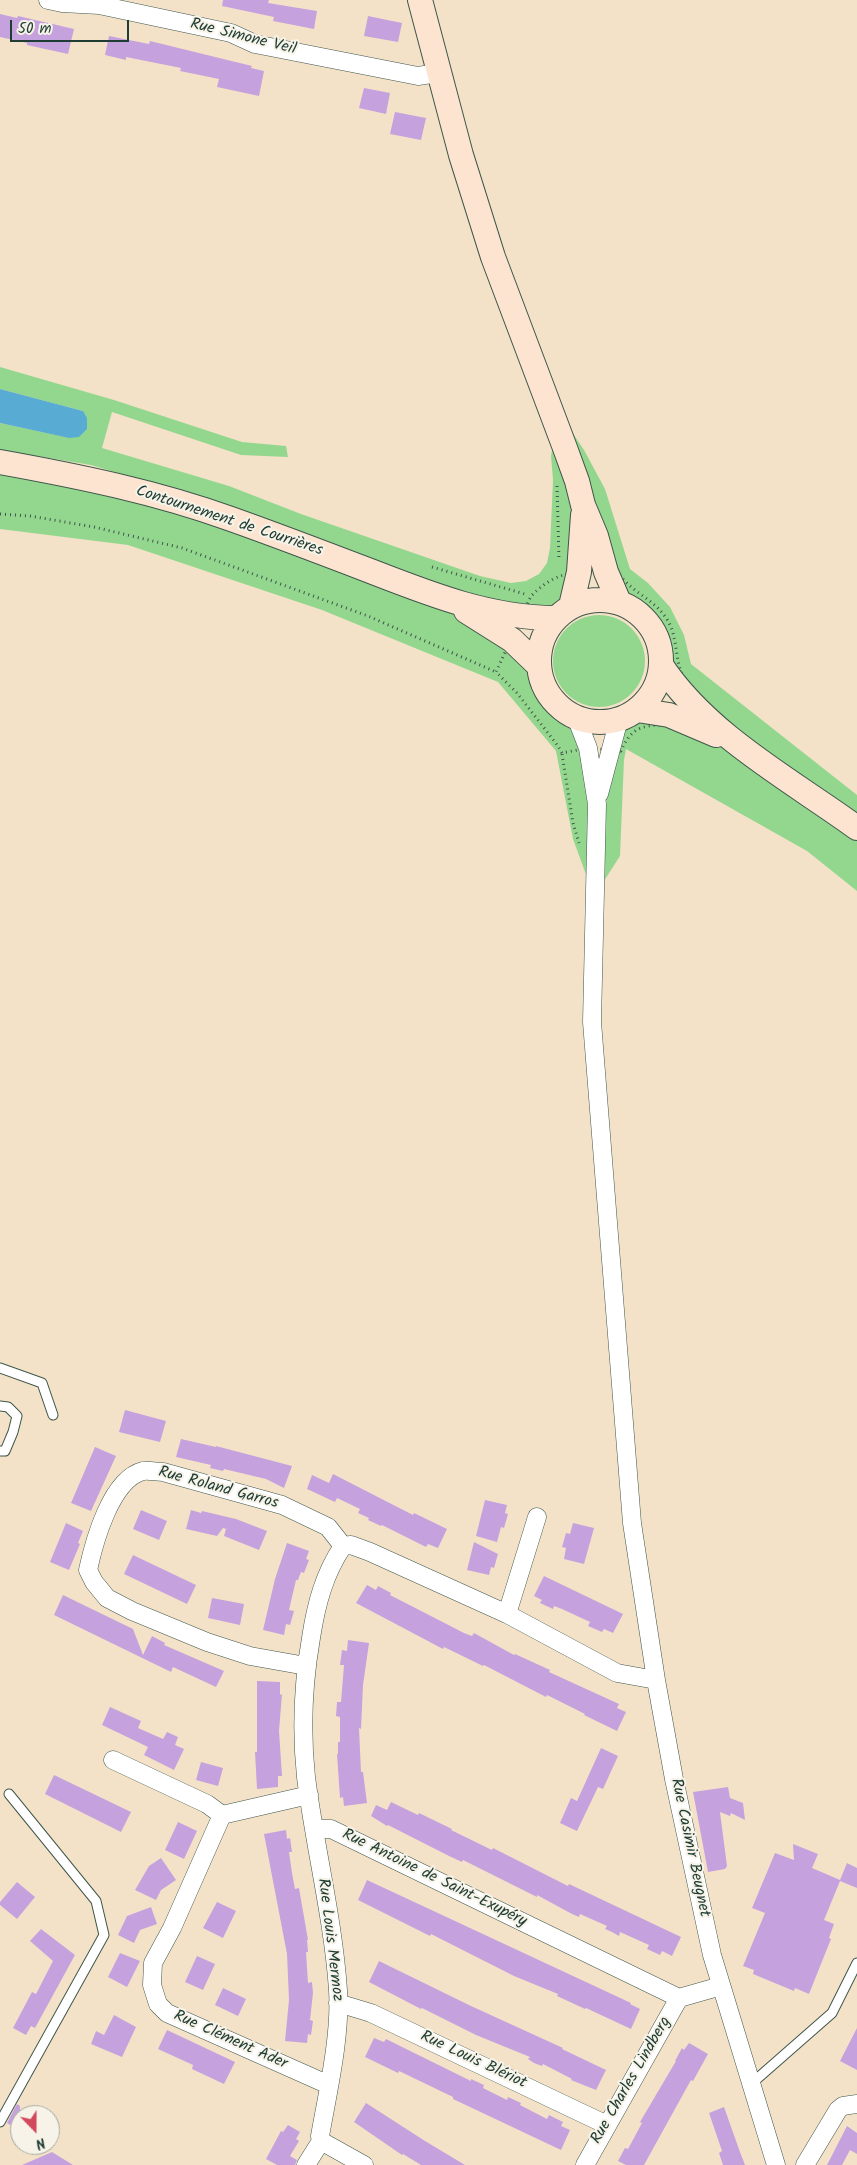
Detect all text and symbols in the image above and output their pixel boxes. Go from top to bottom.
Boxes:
scale bar [12,10,131,42]
street label: Rue Simone Veil [188,16,298,60]
text: 50 m [18,17,52,41]
street label: Contournement de Courrières [133,483,325,561]
street label: Rue Roland Garros [156,1464,280,1514]
street label: Rue Casimir Beugnet [665,1777,713,1919]
street label: Rue Antoine de Saint-Exupéry [339,1826,529,1932]
street label: Rue Louis Mermoz [312,1878,346,2002]
street label: Rue Clément Ader [170,2007,290,2075]
street label: Rue Charles Lindberg [588,2014,676,2148]
street label: Rue Louis Blériot [417,2028,529,2094]
north arrow [10,2105,60,2155]
text: N [32,2131,48,2155]

